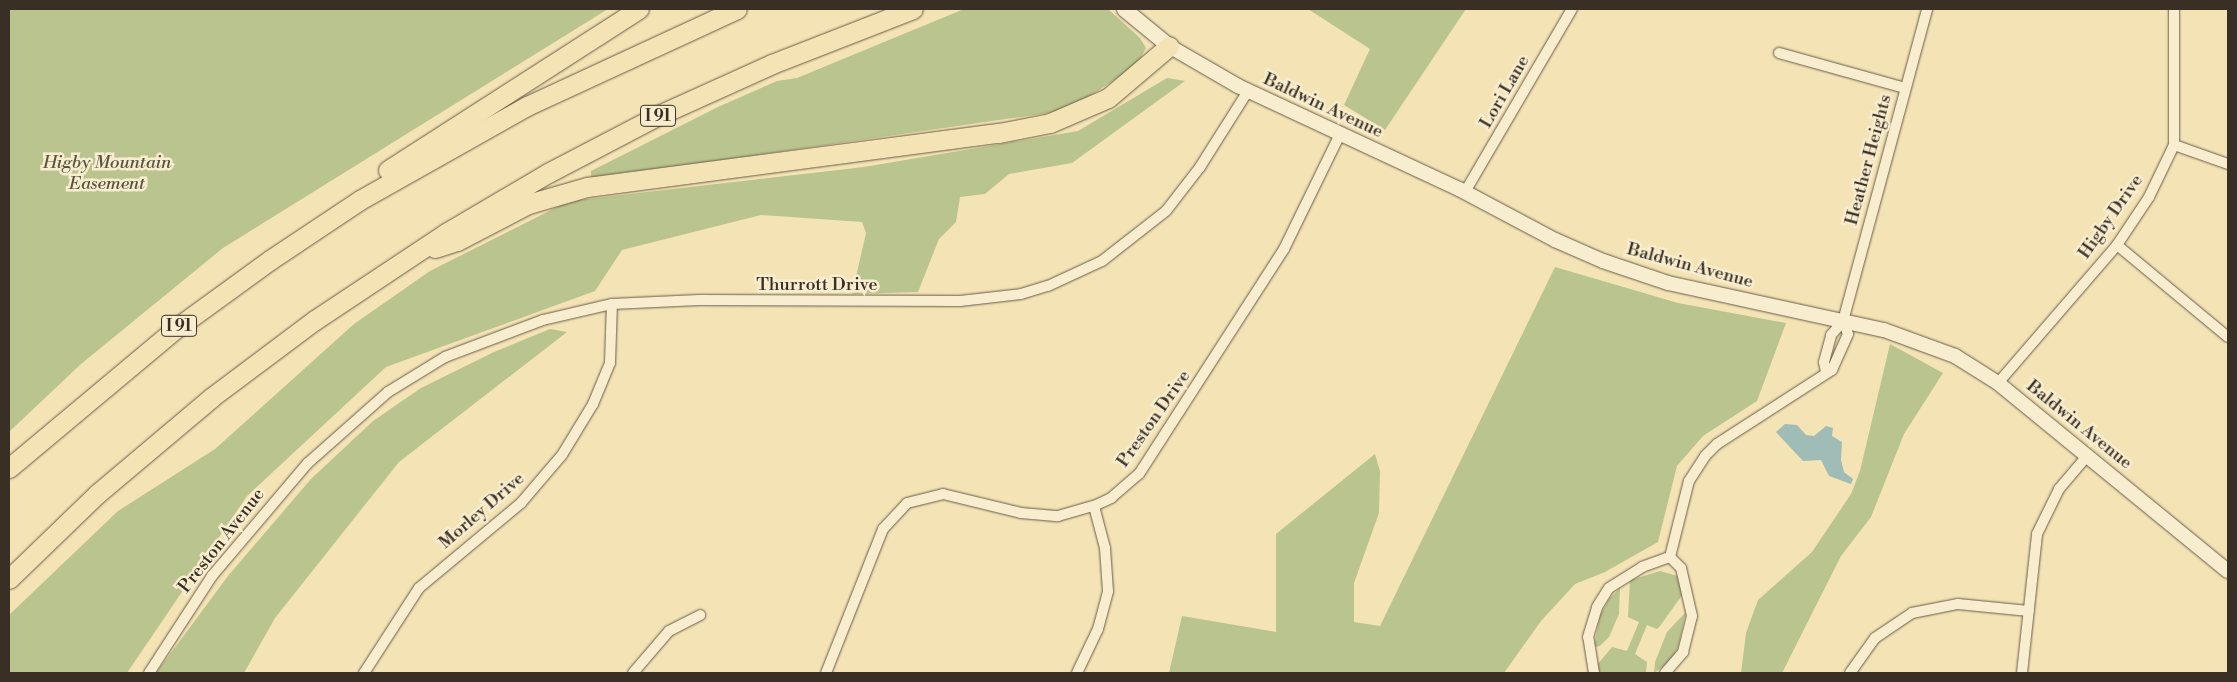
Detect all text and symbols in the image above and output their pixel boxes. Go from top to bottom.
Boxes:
street label: Lori Lane [1475,52,1535,132]
street label: Baldwin Avenue [1260,69,1386,143]
street label: Heather Heights [1841,92,1897,228]
road number: I 91 [639,102,677,130]
park label: Higby Mountain Easement [43,153,171,195]
street label: Higby Drive [2074,171,2148,263]
street label: Baldwin Avenue [1625,239,1755,293]
street label: Thurrott Drive [756,274,878,296]
road number: I 91 [160,312,198,340]
street label: Preston Drive [1113,366,1195,472]
street label: Baldwin Avenue [2022,376,2136,474]
street label: Morley Drive [435,468,529,554]
street label: Preston Avenue [174,484,270,598]

